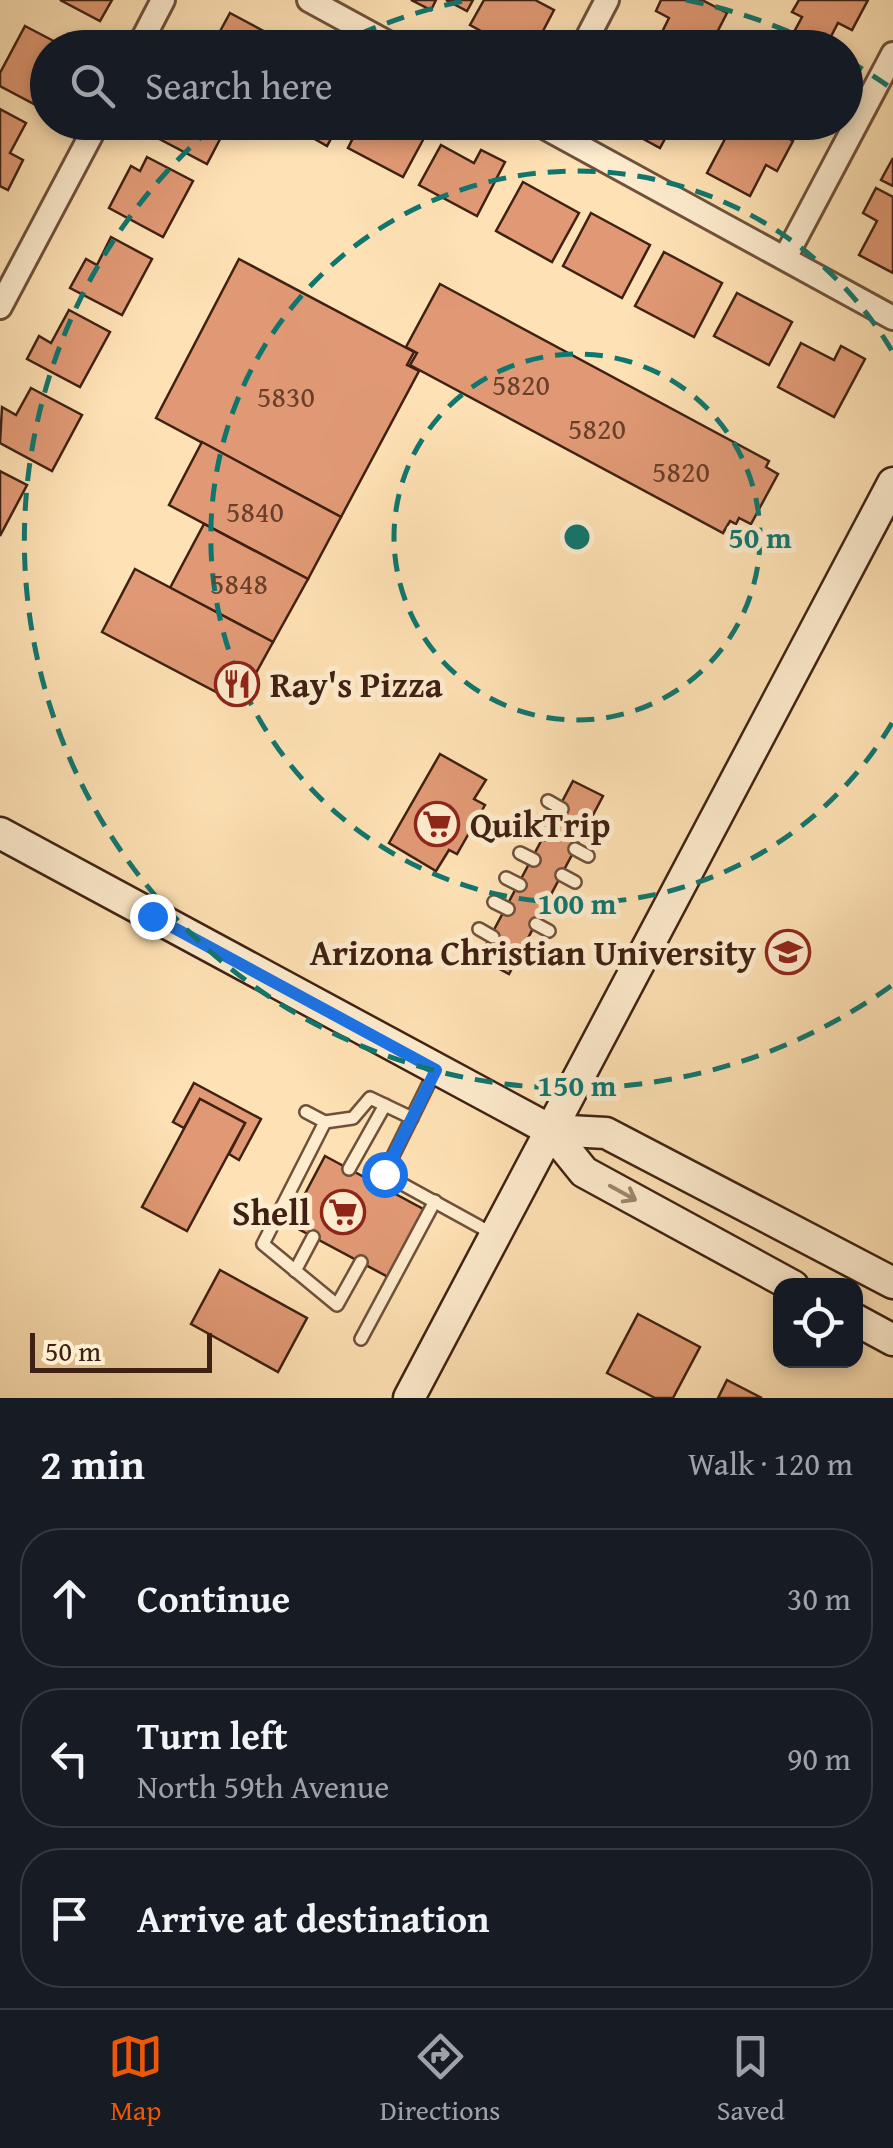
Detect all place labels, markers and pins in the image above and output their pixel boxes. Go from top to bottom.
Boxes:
centre of rings [559,519,595,555]
place label: Ray's Pizza [270,659,443,710]
restaurant icon: Ray's Pizza [214,661,260,707]
place label: QuikTrip [470,799,610,850]
supermarket icon: QuikTrip [414,801,460,847]
place label: Arizona Christian University [310,927,756,978]
school or university icon: Arizona Christian University [765,929,811,975]
place label: Shell [232,1187,310,1238]
supermarket icon: Shell [320,1189,366,1235]

